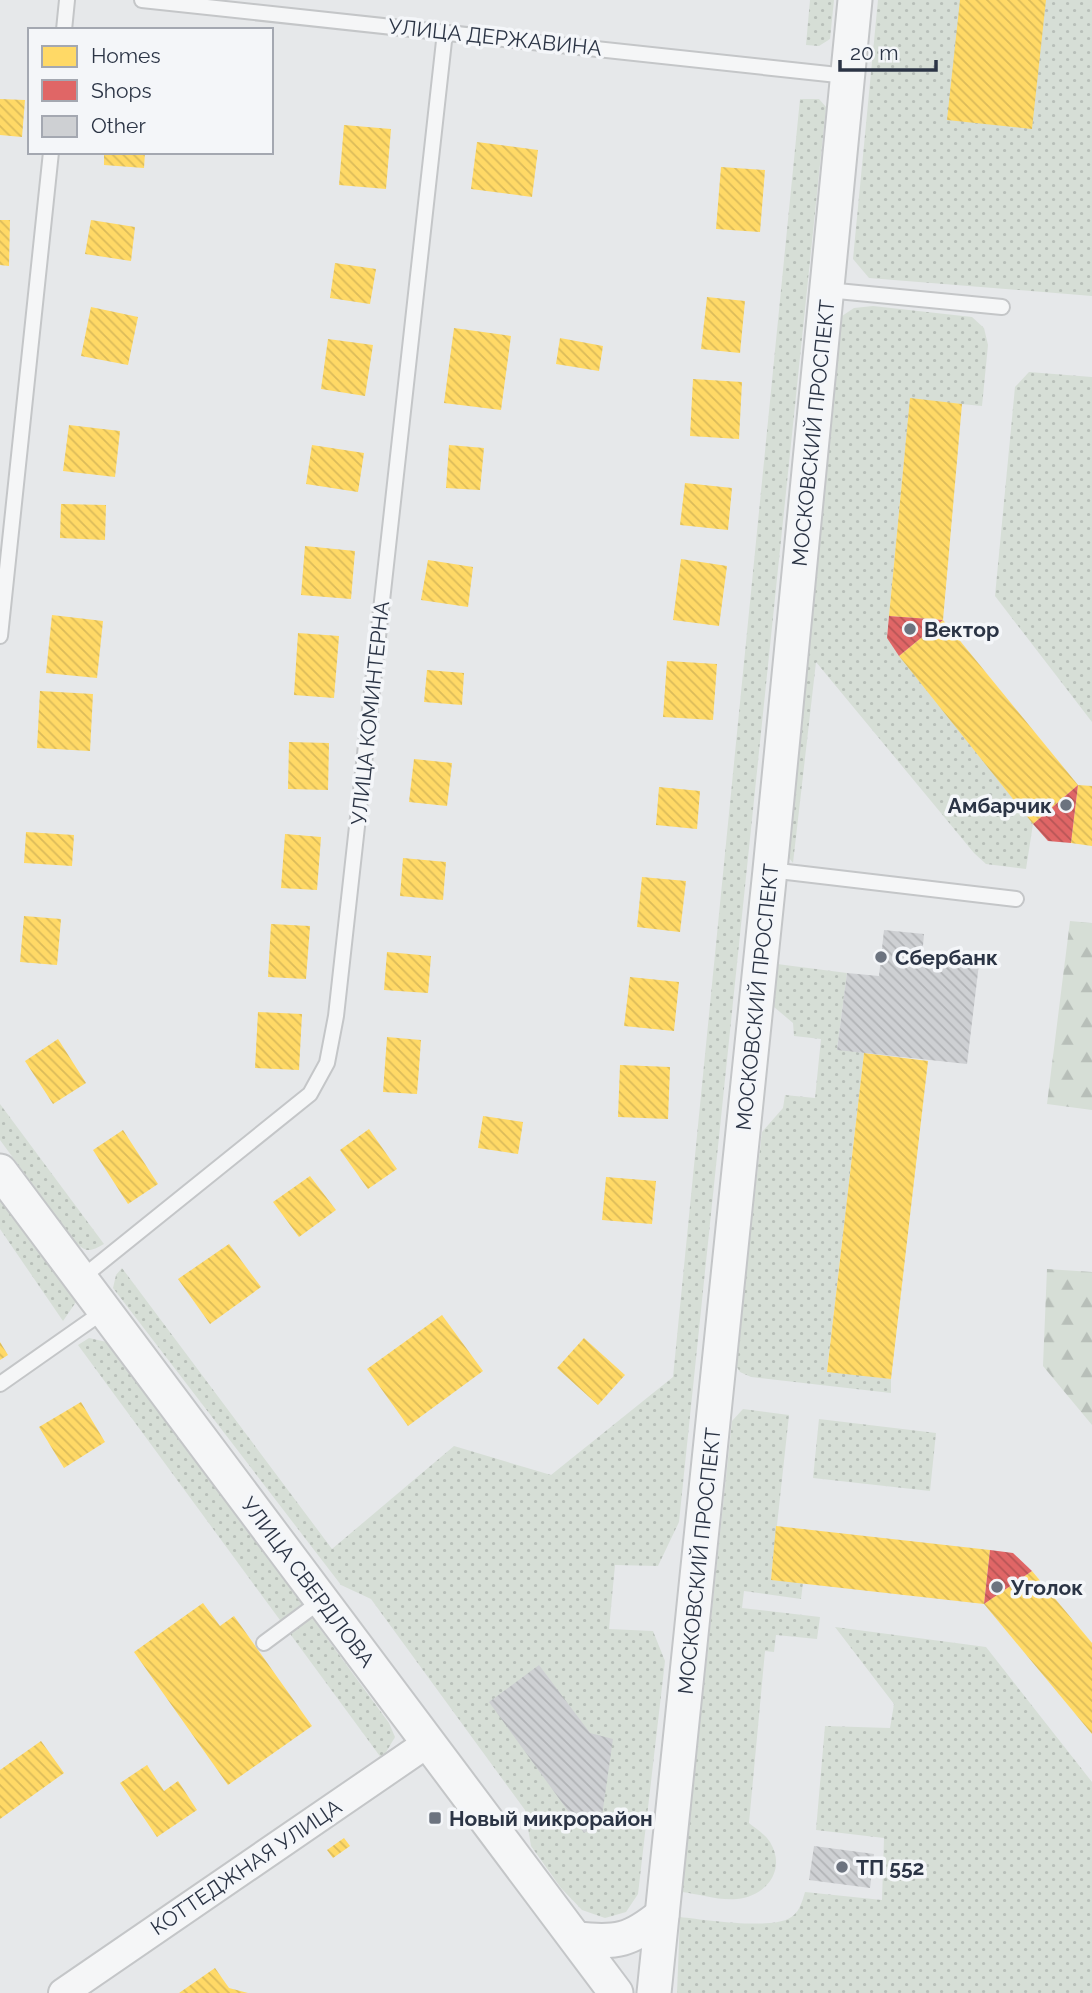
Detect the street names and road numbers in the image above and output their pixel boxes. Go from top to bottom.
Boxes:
street label: УЛИЦА ДЕРЖАВИНА [387,13,603,61]
street label: МОСКОВСКИЙ ПРОСПЕКТ [787,298,839,568]
street label: УЛИЦА КОМИНТЕРНА [346,600,394,826]
street label: МОСКОВСКИЙ ПРОСПЕКТ [731,862,783,1132]
street label: МОСКОВСКИЙ ПРОСПЕКТ [673,1426,725,1696]
street label: УЛИЦА СВЕРДЛОВА [236,1492,380,1672]
street label: КОТТЕДЖНАЯ УЛИЦА [146,1794,346,1940]

